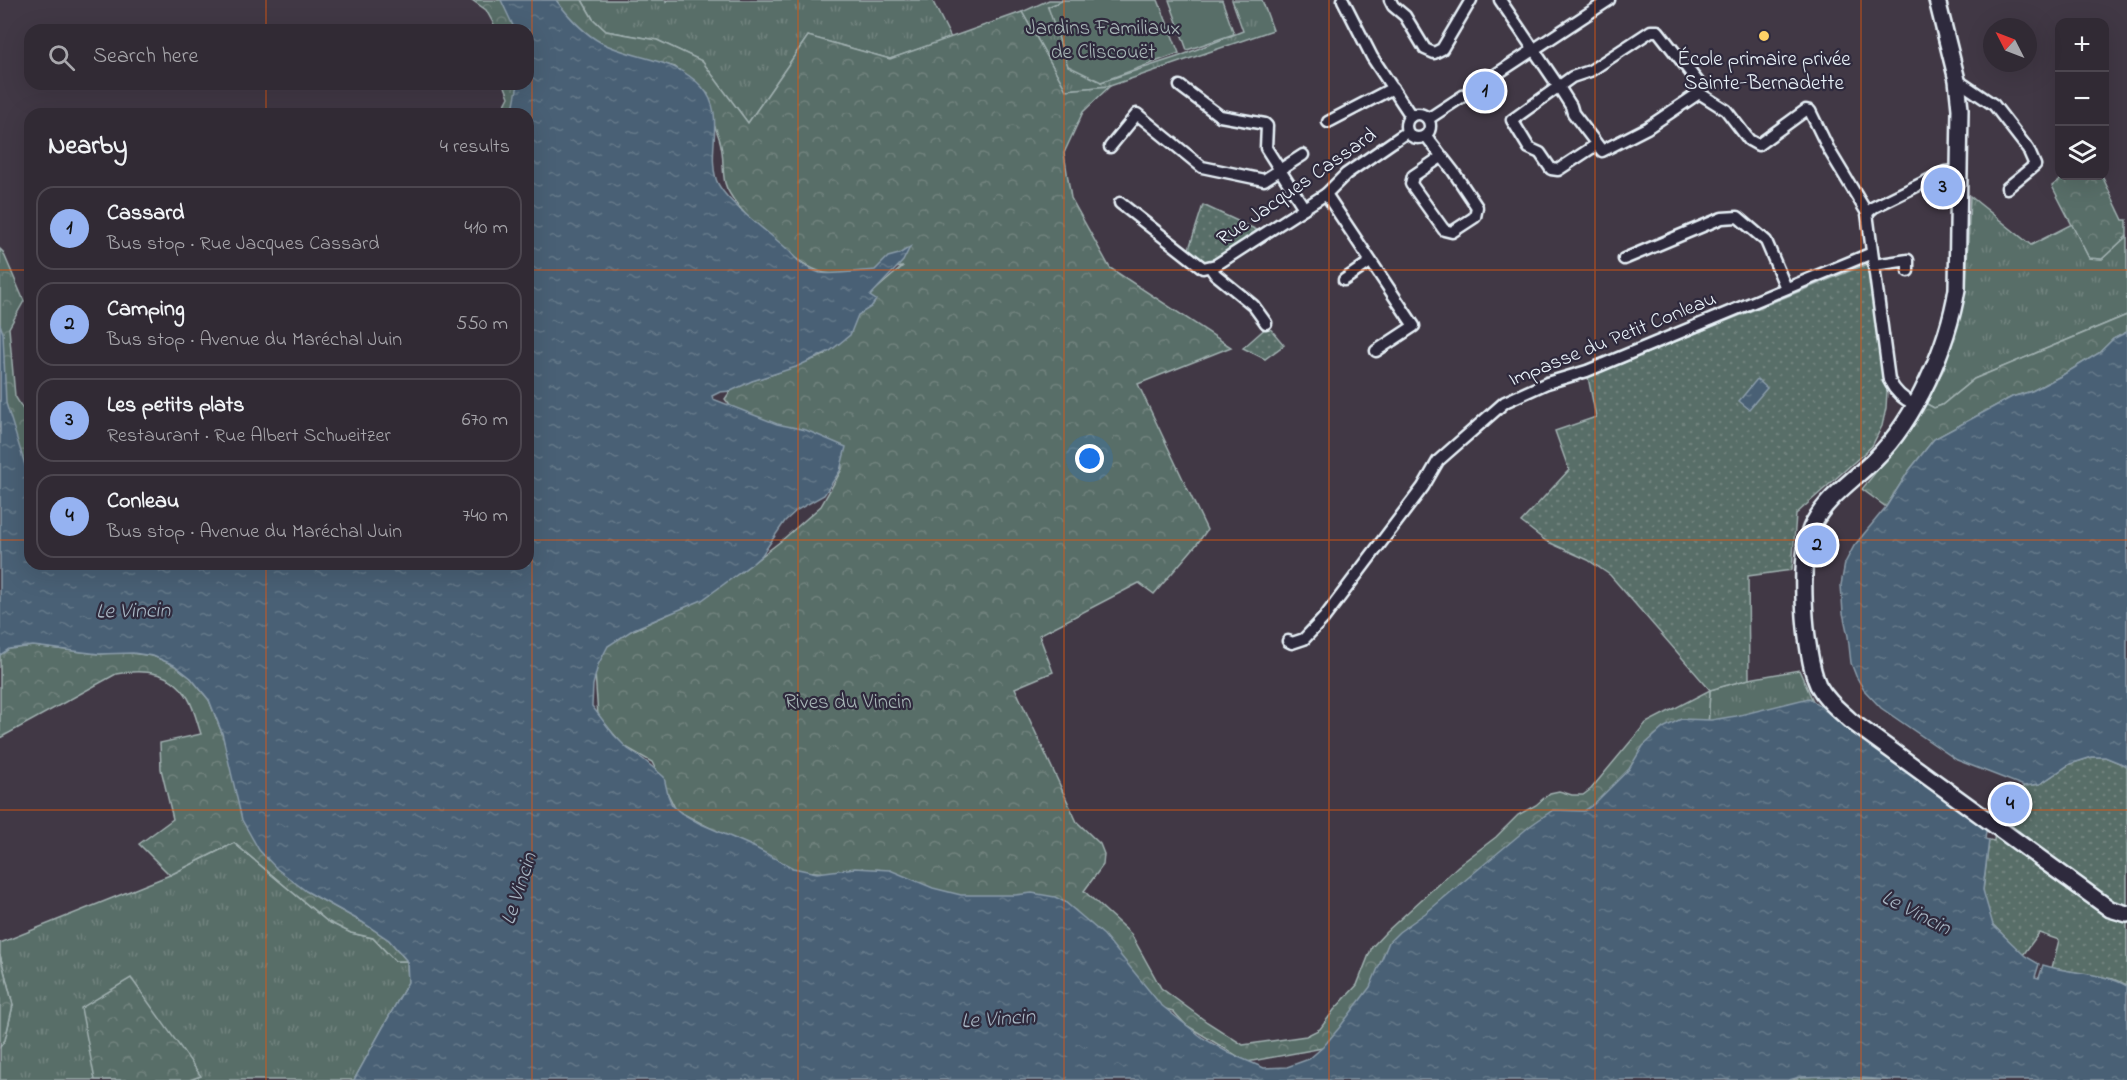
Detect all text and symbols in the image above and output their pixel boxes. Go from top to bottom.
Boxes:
park label: Jardins Familiaux de Cliscouët [1025,14,1181,68]
north arrow [1983,18,2037,72]
map controls [2055,18,2109,180]
button: + [2055,18,2109,72]
search box [24,24,534,90]
marker: École primaire privée Sainte-Bernadette [1757,29,1771,43]
icon: search [45,41,78,74]
text: Search here [93,41,198,73]
place label: École primaire privée Sainte-Bernadette [1677,45,1851,99]
pin: 1 [1466,68,1504,113]
button: − [2055,72,2109,126]
street label: Rue Jacques Cassard [1211,121,1383,254]
button: layers [2055,126,2109,180]
text: Nearby [48,128,127,166]
text: 4 results [440,133,510,162]
pin: 3 [1924,164,1962,210]
text: Cassard [107,198,184,230]
text: 1 [66,214,73,243]
text: 410 m [464,214,508,243]
text: Bus stop · Rue Jacques Cassard [107,230,380,259]
street label: Impasse du Petit Conleau [1504,284,1721,395]
text: Camping [107,294,185,326]
text: 2 [65,310,74,339]
text: 550 m [456,310,508,339]
text: Bus stop · Avenue du Maréchal Juin [107,326,402,355]
text: Les petits plats [107,390,244,422]
text: 3 [65,406,74,435]
text: 670 m [462,406,508,435]
text: Restaurant · Rue Albert Schweitzer [107,422,391,451]
your location [1075,444,1104,473]
text: Conleau [107,486,179,518]
text: 4 [65,502,74,531]
text: 740 m [462,502,508,531]
text: Bus stop · Avenue du Maréchal Juin [107,518,402,547]
pin: 2 [1798,522,1836,568]
water label: Le Vincin [96,595,172,629]
park label: Rives du Vincin [785,688,912,718]
pin: 4 [1990,782,2030,826]
water label: Le Vincin [493,848,547,929]
water label: Le Vincin [1875,883,1957,945]
water label: Le Vincin [960,1001,1038,1039]

